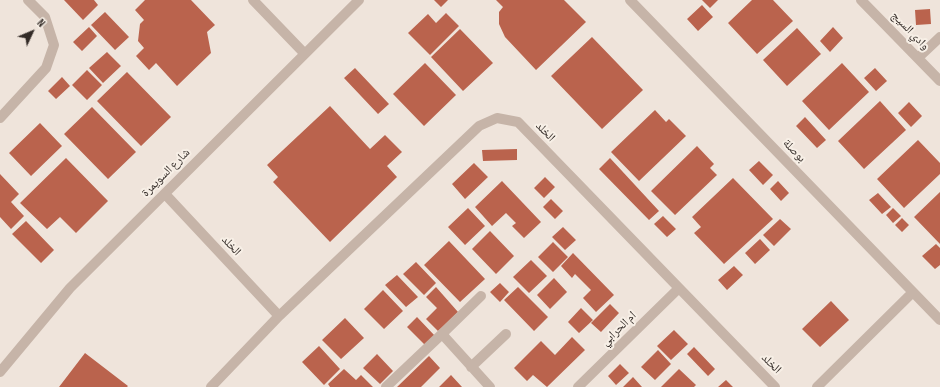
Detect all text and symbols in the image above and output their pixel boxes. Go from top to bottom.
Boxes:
street label: وادي السيج [888,9,932,53]
north arrow [12,12,52,52]
text: N [34,17,48,30]
street label: الخلد [532,119,558,145]
street label: بوصلة [780,136,808,166]
street label: شارع السويمرة [139,146,193,200]
street label: الخلد [218,233,244,259]
street label: ام الحرابي [598,309,640,349]
street label: الخلد [758,351,784,377]

